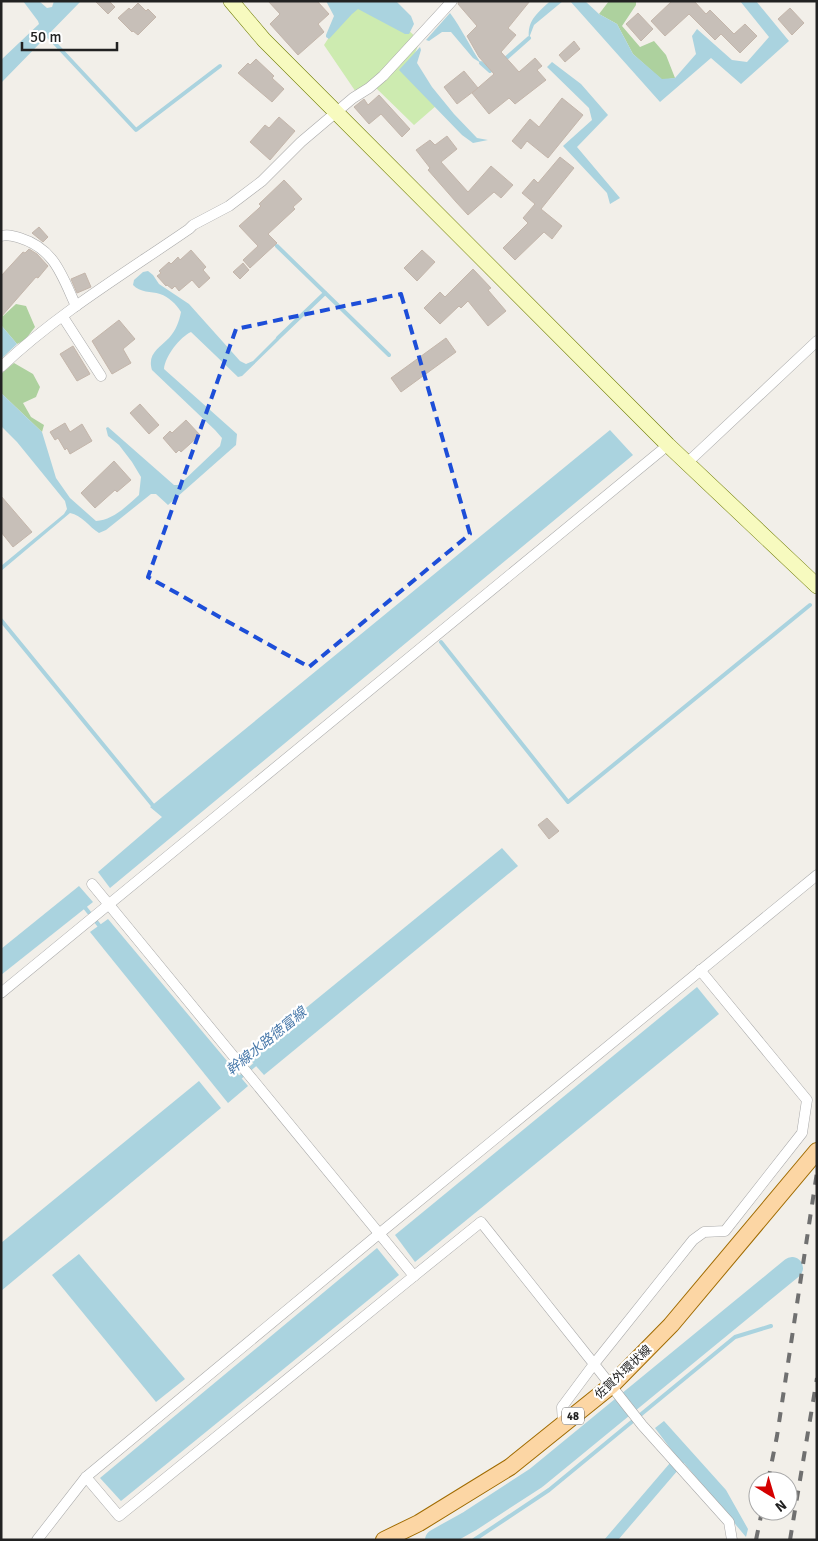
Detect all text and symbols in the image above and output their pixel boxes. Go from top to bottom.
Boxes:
scale bar [22,20,118,52]
text: 50 m [30,28,61,46]
water label: 幹線水路徳富線 [223,1003,311,1079]
street label: 佐賀外環状線 [592,1342,655,1402]
road number: 48 [562,1408,584,1424]
north arrow [748,1471,798,1521]
text: N [772,1496,790,1516]

